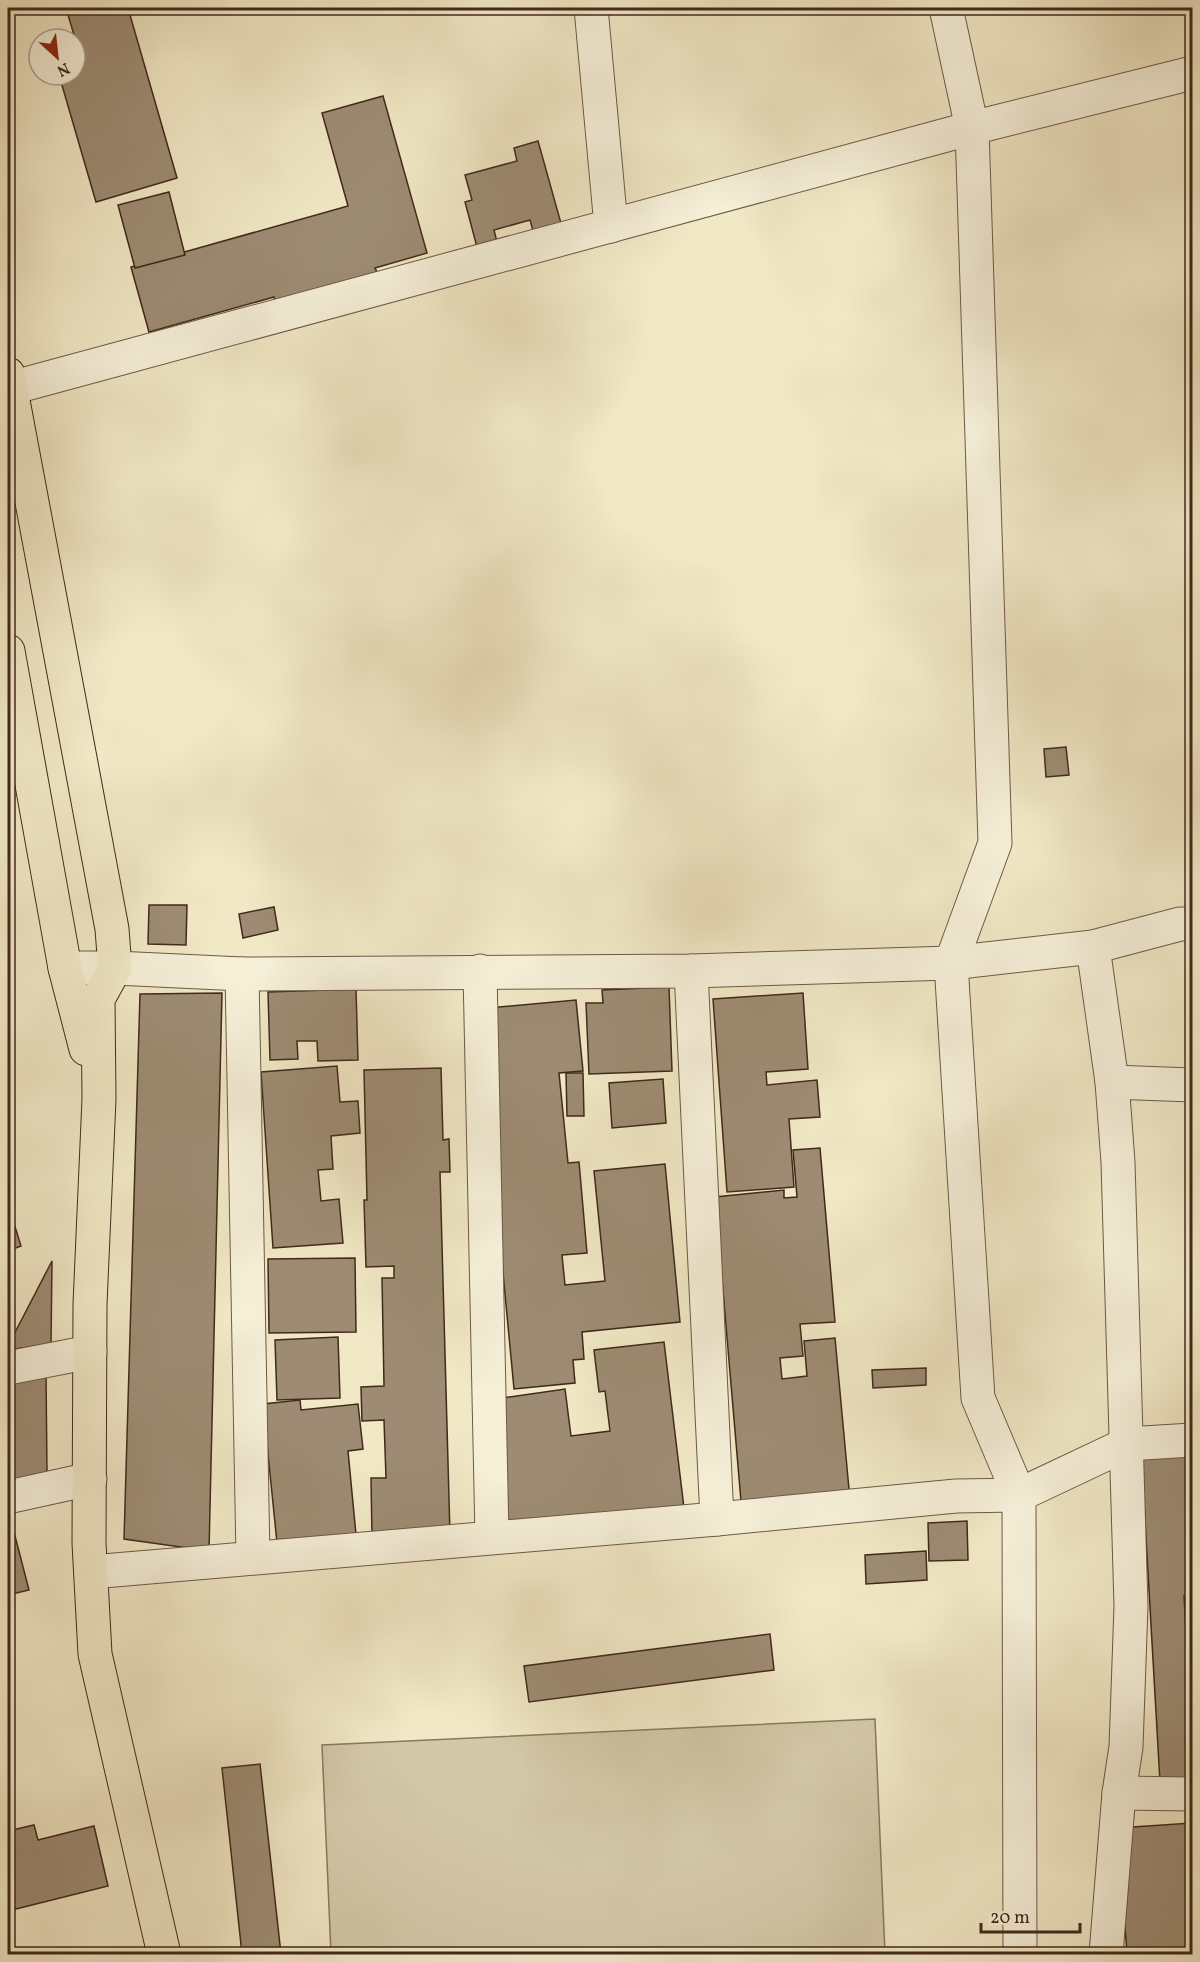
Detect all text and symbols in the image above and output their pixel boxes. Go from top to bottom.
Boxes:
north arrow [27,27,87,87]
text: N [52,56,73,81]
scale bar [981,1896,1080,1934]
text: 20 m [990,1906,1030,1931]

